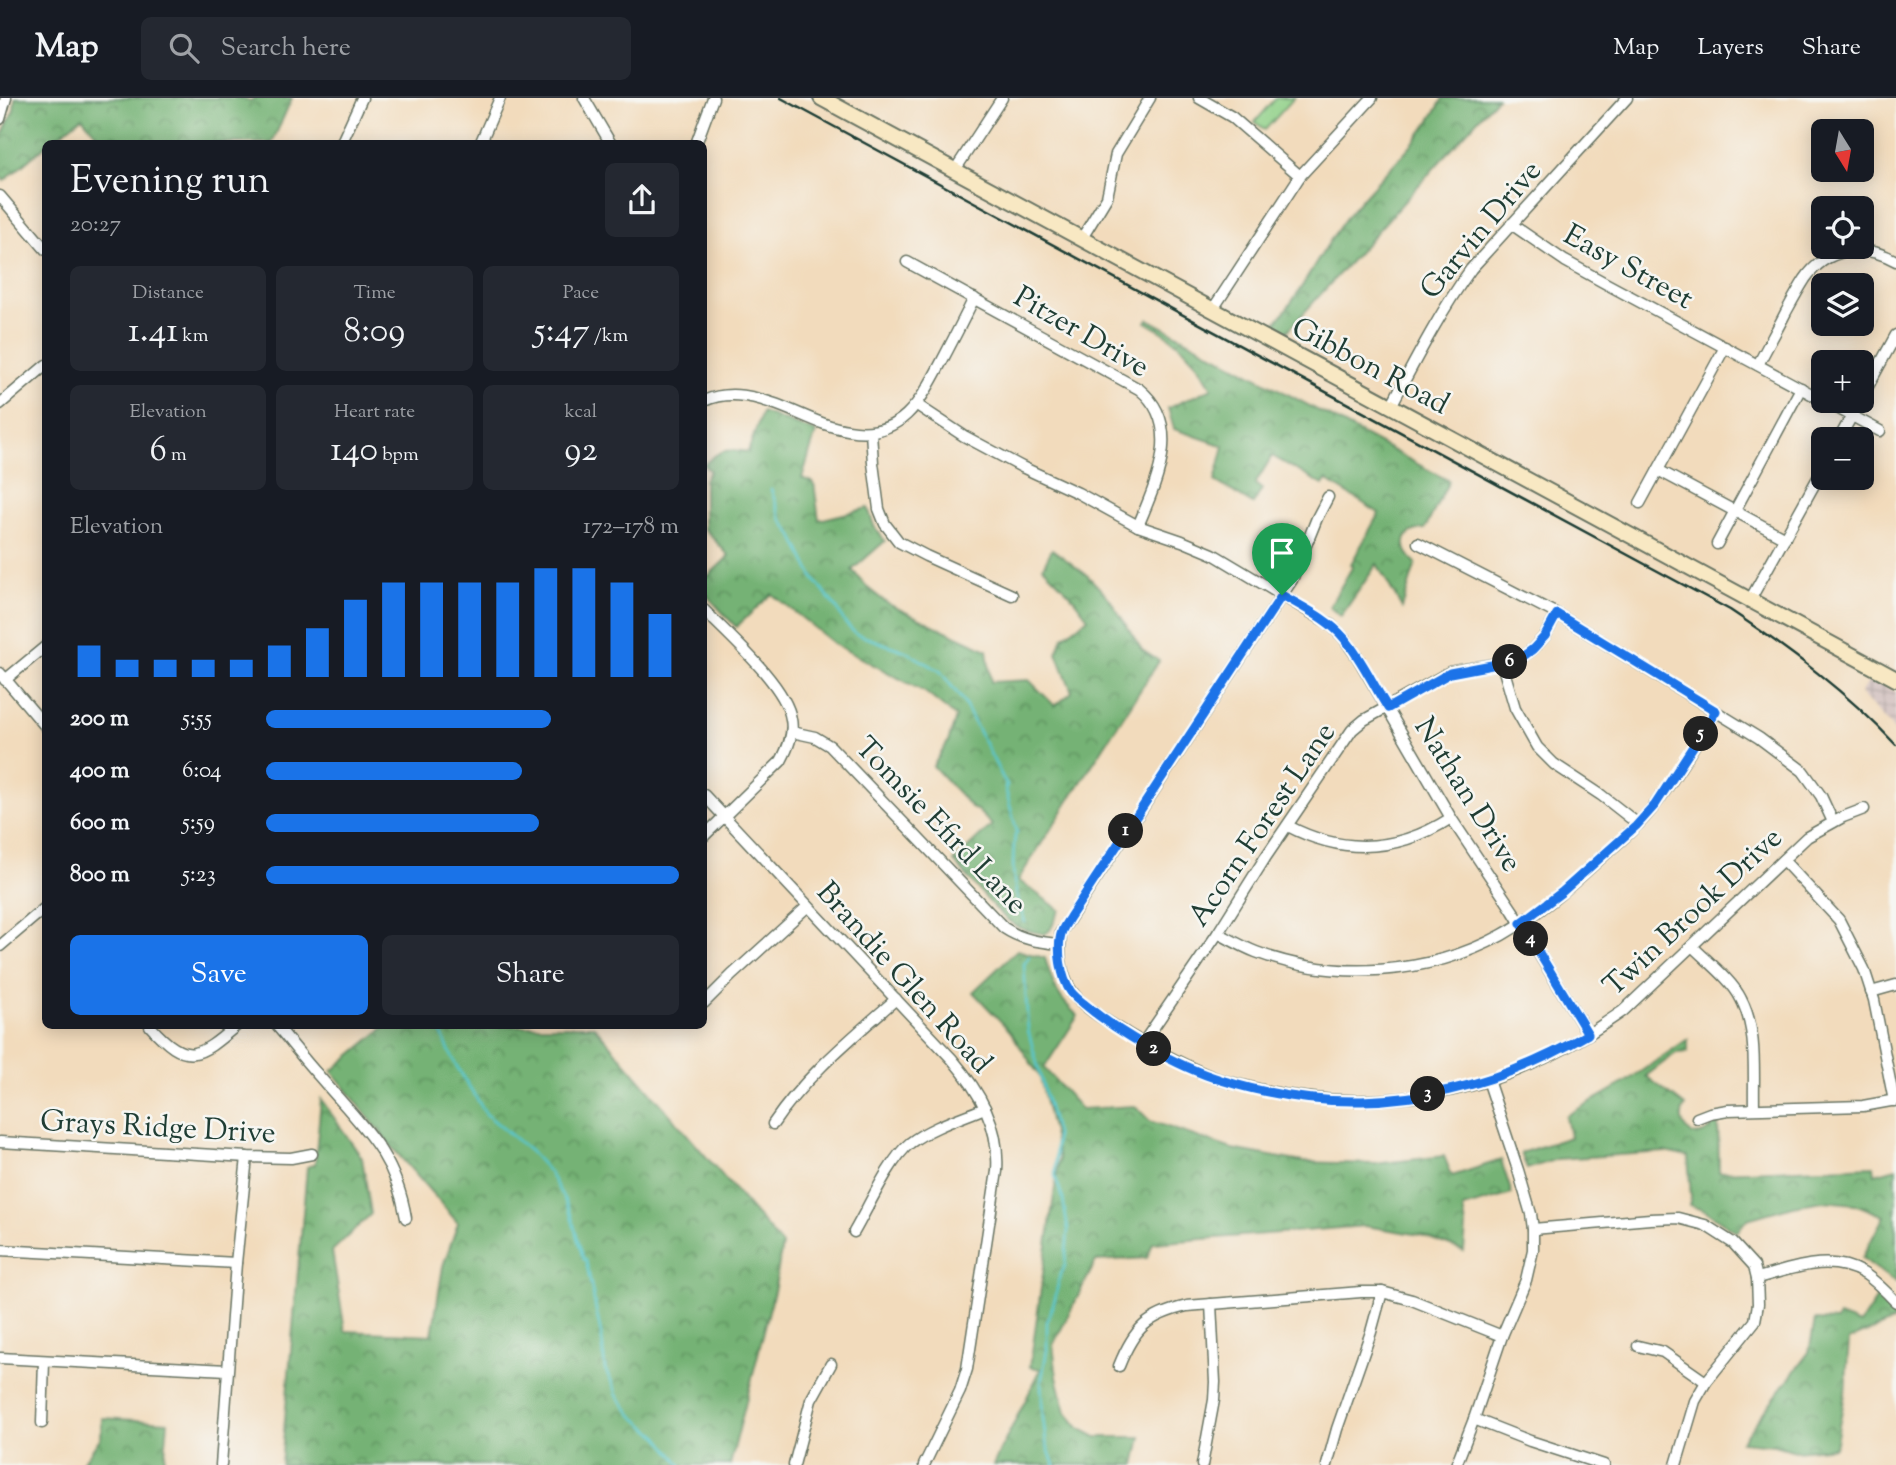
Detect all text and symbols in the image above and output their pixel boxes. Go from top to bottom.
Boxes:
search box [141,17,631,80]
text: Map [35,24,99,72]
icon: search [165,29,203,67]
text: Search here [221,30,351,67]
text: Map [1613,31,1659,65]
text: Layers [1697,31,1764,65]
text: Share [1802,31,1861,65]
north arrow [1811,119,1874,182]
map controls [1811,119,1874,490]
street label: Garvin Drive [1411,152,1553,309]
text: Evening run [70,156,270,210]
button: share [605,163,679,237]
button: locate [1811,196,1874,259]
text: 20:27 [70,209,121,242]
street label: Easy Street [1555,215,1701,322]
button: layers [1811,273,1874,336]
street label: Pitzer Drive [1005,277,1157,389]
text: Distance [132,280,204,307]
text: Time [353,280,396,307]
text: Pace [563,280,599,307]
text: 1.41 [128,307,178,358]
text: 8:09 [344,307,405,358]
text: 5:47 [533,307,590,358]
street label: Gibbon Road [1283,308,1456,427]
text: km [178,323,208,350]
text: /km [590,323,628,350]
button: + [1811,350,1874,413]
text: Elevation [130,399,207,426]
text: Heart rate [334,399,415,426]
text: kcal [564,399,597,426]
text: 6 [150,426,167,477]
text: 140 [330,426,378,477]
text: 92 [564,426,598,477]
button: − [1811,427,1874,490]
text: m [167,442,187,469]
text: bpm [378,442,419,469]
text: Elevation [70,511,163,544]
text: 172–178 m [583,511,679,544]
pin [1252,523,1312,595]
icon: arrive [1263,534,1301,572]
pin: 6 [1492,644,1528,680]
text: 6 [1505,648,1514,675]
text: 200 m [70,703,129,736]
text: 5:55 [182,703,212,736]
street label: Nathan Drive [1402,710,1532,881]
street label: Acorn Forest Lane [1179,715,1347,936]
pin: 5 [1684,716,1718,752]
text: 5 [1697,720,1704,747]
street label: Tomsie Efird Lane [844,728,1036,925]
text: 400 m [70,755,130,788]
text: 6:04 [182,755,222,788]
text: 600 m [70,807,130,840]
text: 5:59 [182,807,215,840]
pin: 1 [1108,814,1144,848]
text: 1 [1122,817,1129,844]
street label: Twin Brook Drive [1594,818,1793,1007]
text: 800 m [70,859,130,892]
text: 5:23 [182,859,216,892]
street label: Brandie Glen Road [805,873,1001,1084]
pin: 4 [1514,922,1548,956]
text: 4 [1526,925,1535,952]
button: Save [70,935,368,1015]
button: Share [382,935,679,1015]
pin: 2 [1136,1032,1172,1066]
text: 2 [1149,1035,1158,1062]
pin: 3 [1410,1076,1446,1112]
text: 3 [1424,1080,1431,1107]
street label: Grays Ridge Drive [39,1101,277,1156]

